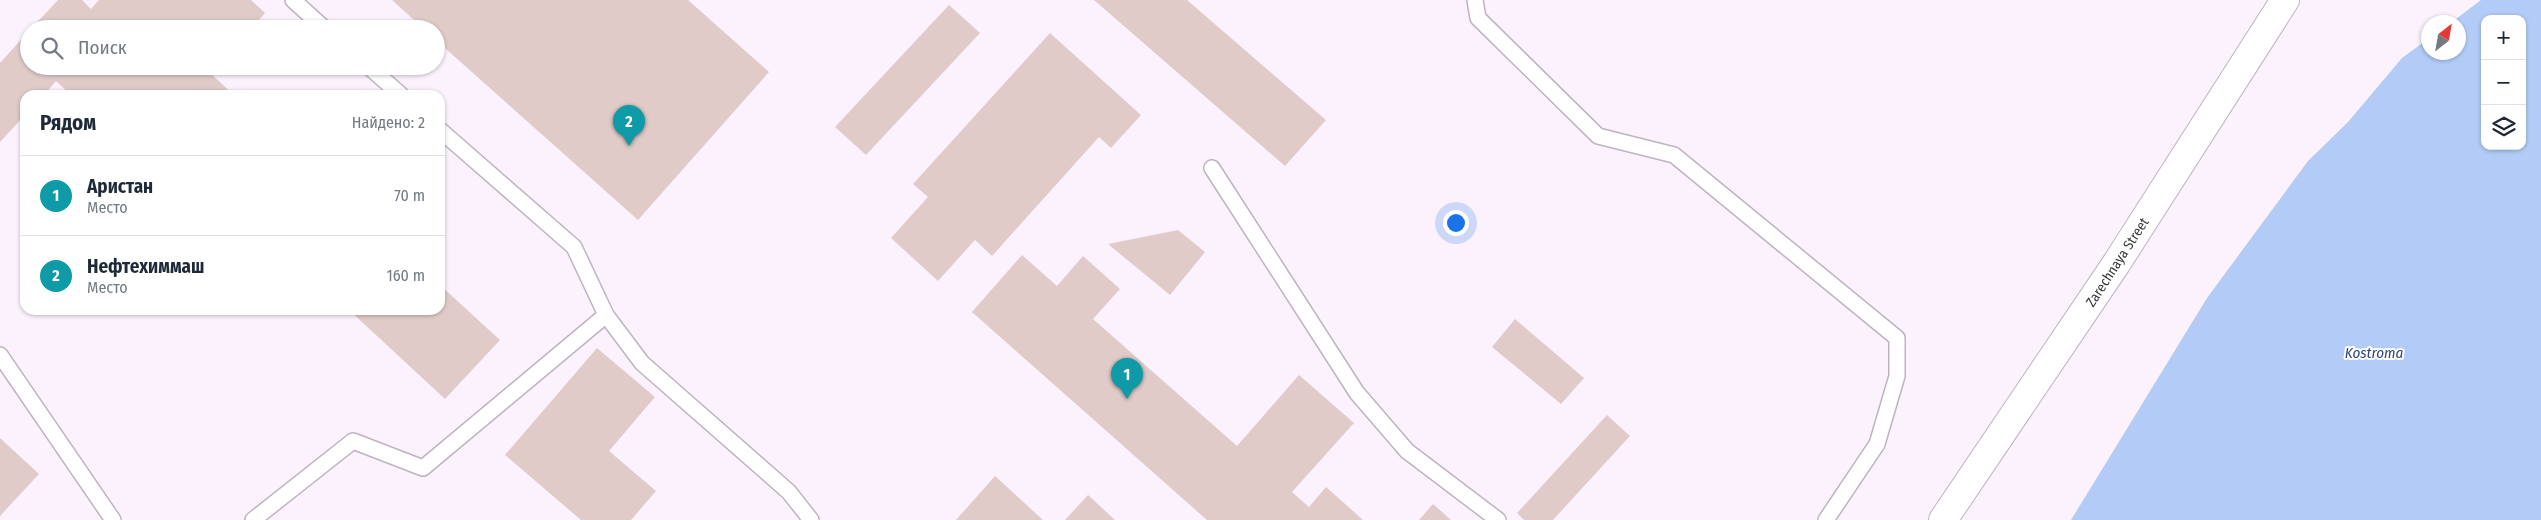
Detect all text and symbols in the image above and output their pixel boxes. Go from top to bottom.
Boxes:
north arrow [2421,15,2466,60]
map controls [2481,15,2526,150]
button: + [2481,15,2526,60]
search box [20,20,445,75]
icon: search [38,34,66,62]
text: Поиск [78,36,127,59]
button: − [2481,60,2526,105]
pin: 2 [613,105,645,146]
button: layers [2481,105,2526,150]
text: Рядом [40,110,96,136]
text: Найдено: 2 [352,113,425,132]
text: Аристан [87,175,153,198]
text: 1 [53,186,59,205]
text: 70 m [394,186,425,205]
text: Место [87,198,128,217]
your location [1443,210,1469,236]
street label: Zarechnaya Street [2082,214,2153,310]
text: Нефтехиммаш [87,255,204,278]
text: 2 [52,266,60,285]
text: 160 m [386,266,425,285]
text: Место [87,278,128,297]
water label: Kostroma [2345,344,2404,362]
pin: 1 [1111,358,1143,399]

